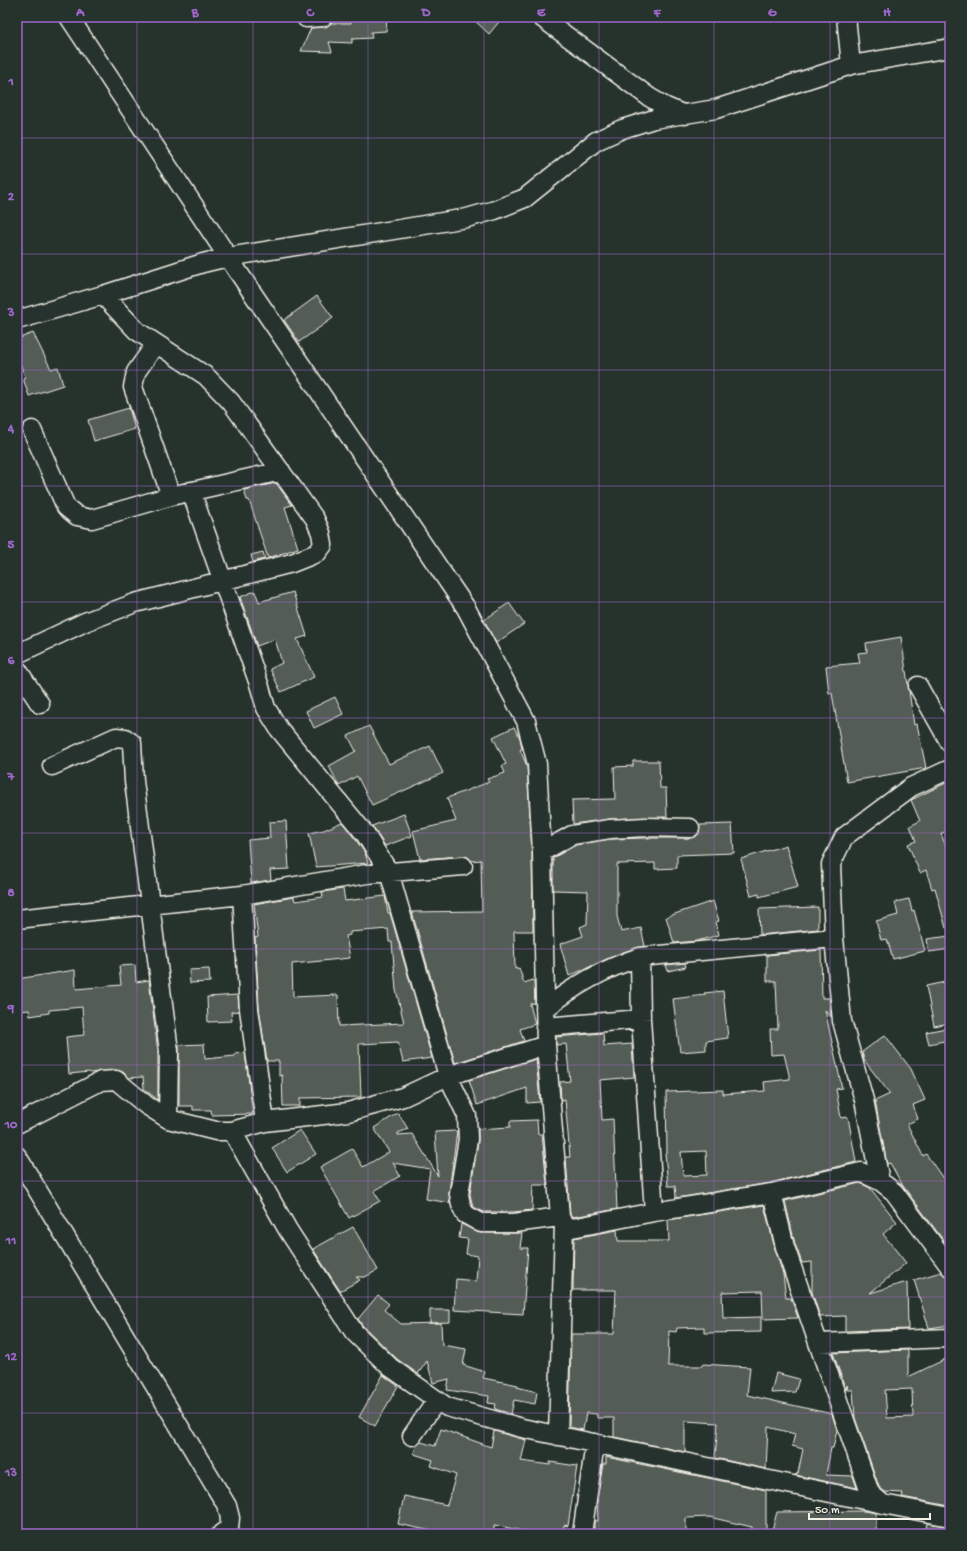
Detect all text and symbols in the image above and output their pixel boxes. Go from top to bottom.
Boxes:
text: A [75,6,85,21]
text: B [191,6,200,21]
text: C [305,6,315,21]
text: D [421,6,431,21]
text: E [537,6,546,21]
text: F [653,6,662,21]
text: G [768,6,777,21]
text: H [883,6,891,21]
text: 1 [7,75,14,90]
text: 2 [8,190,15,205]
text: 3 [7,306,15,321]
text: 4 [7,422,15,437]
text: 5 [8,538,15,553]
text: 6 [8,654,15,669]
text: 7 [7,770,16,785]
text: 8 [7,886,15,901]
text: 9 [7,1002,15,1017]
text: 10 [4,1118,18,1133]
text: 11 [5,1234,16,1249]
text: 12 [4,1350,17,1365]
text: 13 [4,1466,17,1481]
scale bar [809,1495,930,1521]
text: 50 m [815,1504,840,1518]

